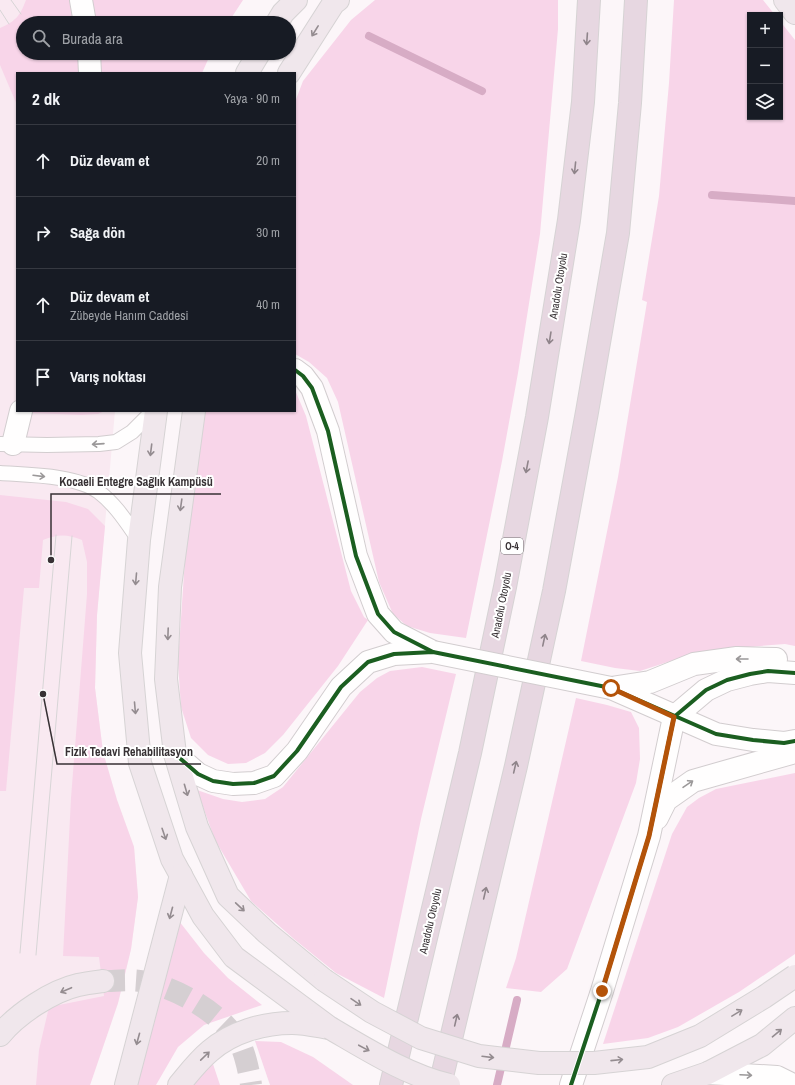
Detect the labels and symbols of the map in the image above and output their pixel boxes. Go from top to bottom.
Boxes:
one-way arrow [311,25,319,37]
one-way arrow [583,32,590,45]
one-way arrow [571,161,579,174]
street label: Anadolu Otoyolu [546,252,570,321]
one-way arrow [545,332,553,345]
one-way arrow [92,440,105,447]
one-way arrow [147,443,155,456]
one-way arrow [523,460,531,473]
callout: Kocaeli Entegre Sağlık Kampüsü [51,470,221,494]
one-way arrow [32,472,45,479]
text: Kocaeli Entegre Sağlık Kampüsü [59,474,213,490]
one-way arrow [177,498,185,511]
road number: O-4 [501,538,523,554]
street label: Anadolu Otoyolu [488,571,514,640]
one-way arrow [132,572,139,585]
one-way arrow [164,627,172,640]
one-way arrow [540,634,548,647]
one-way arrow [736,655,749,663]
route start [602,679,620,697]
one-way arrow [131,701,138,714]
callout: Fizik Tedavi Rehabilitasyon [57,740,201,764]
text: Fizik Tedavi Rehabilitasyon [65,744,193,760]
one-way arrow [512,761,520,774]
one-way arrow [682,780,693,788]
one-way arrow [183,784,190,797]
one-way arrow [161,827,168,840]
street label: Anadolu Otoyolu [415,887,444,956]
one-way arrow [482,887,490,900]
one-way arrow [235,902,245,911]
one-way arrow [167,906,174,919]
route end [593,982,611,1000]
one-way arrow [60,986,72,994]
one-way arrow [350,998,361,1006]
one-way arrow [731,1009,743,1017]
one-way arrow [452,1014,460,1027]
one-way arrow [772,1028,783,1037]
one-way arrow [134,1032,141,1045]
one-way arrow [358,1044,370,1052]
one-way arrow [200,1051,210,1061]
one-way arrow [481,1053,494,1061]
one-way arrow [610,1056,623,1064]
one-way arrow [740,1071,753,1079]

